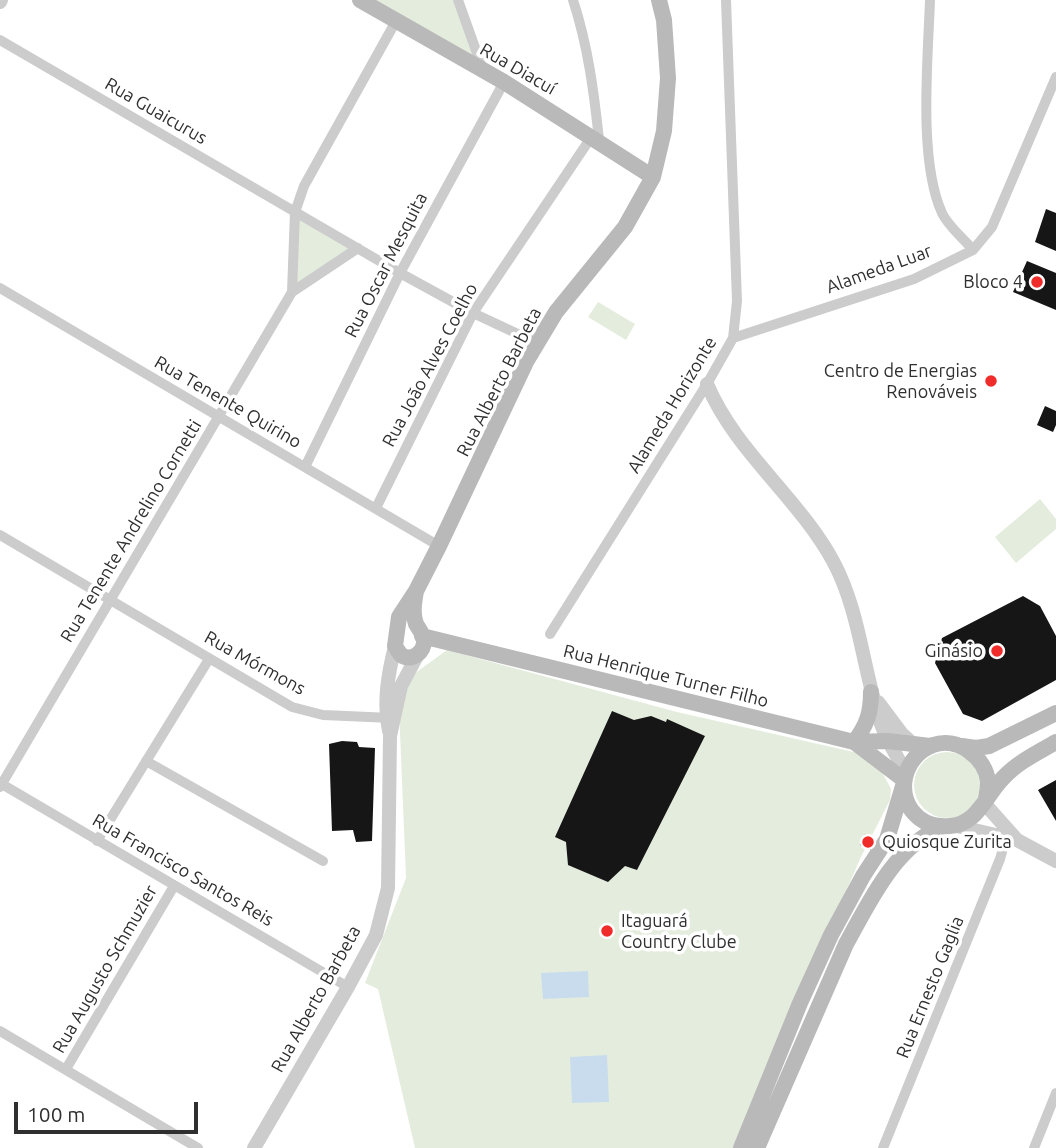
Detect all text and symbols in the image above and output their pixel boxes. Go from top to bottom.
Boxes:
street label: Rua Diacuí [476,39,560,99]
street label: Rua Guaicurus [101,73,211,149]
street label: Rua Oscar Mesquita [340,189,432,341]
street label: Alameda Luar [823,240,935,298]
place label: Bloco 4 [963,271,1023,293]
marker: Bloco 4 [1029,274,1045,290]
street label: Rua João Alves Coelho [378,280,482,450]
street label: Rua Alberto Barbeta [452,304,546,460]
street label: Alameda Horizonte [623,333,721,477]
street label: Rua Tenente Quirino [151,351,305,453]
place label: Centro de Energias Renováveis [824,360,977,402]
marker: Centro de Energias Renováveis [983,373,999,389]
street label: Rua Tenente Andrelino Cornetti [56,416,206,646]
street label: Rua Mórmons [201,626,309,700]
street label: Rua Henrique Turner Filho [561,640,771,712]
place label: Ginásio [924,640,983,662]
marker: Ginásio [989,643,1005,659]
street label: Rua Francisco Santos Reis [89,809,277,931]
place label: Quiosque Zurita [882,831,1012,853]
marker: Quiosque Zurita [860,834,876,850]
street label: Rua Augusto Schmuzier [48,881,162,1057]
place label: Itaguará Country Clube [621,910,737,953]
street label: Rua Ernesto Gaglia [892,913,968,1061]
street label: Rua Alberto Barbeta [267,922,365,1076]
marker: Itaguará Country Clube [599,923,615,939]
scale bar [18,1088,201,1132]
text: 100 m [27,1102,85,1126]

